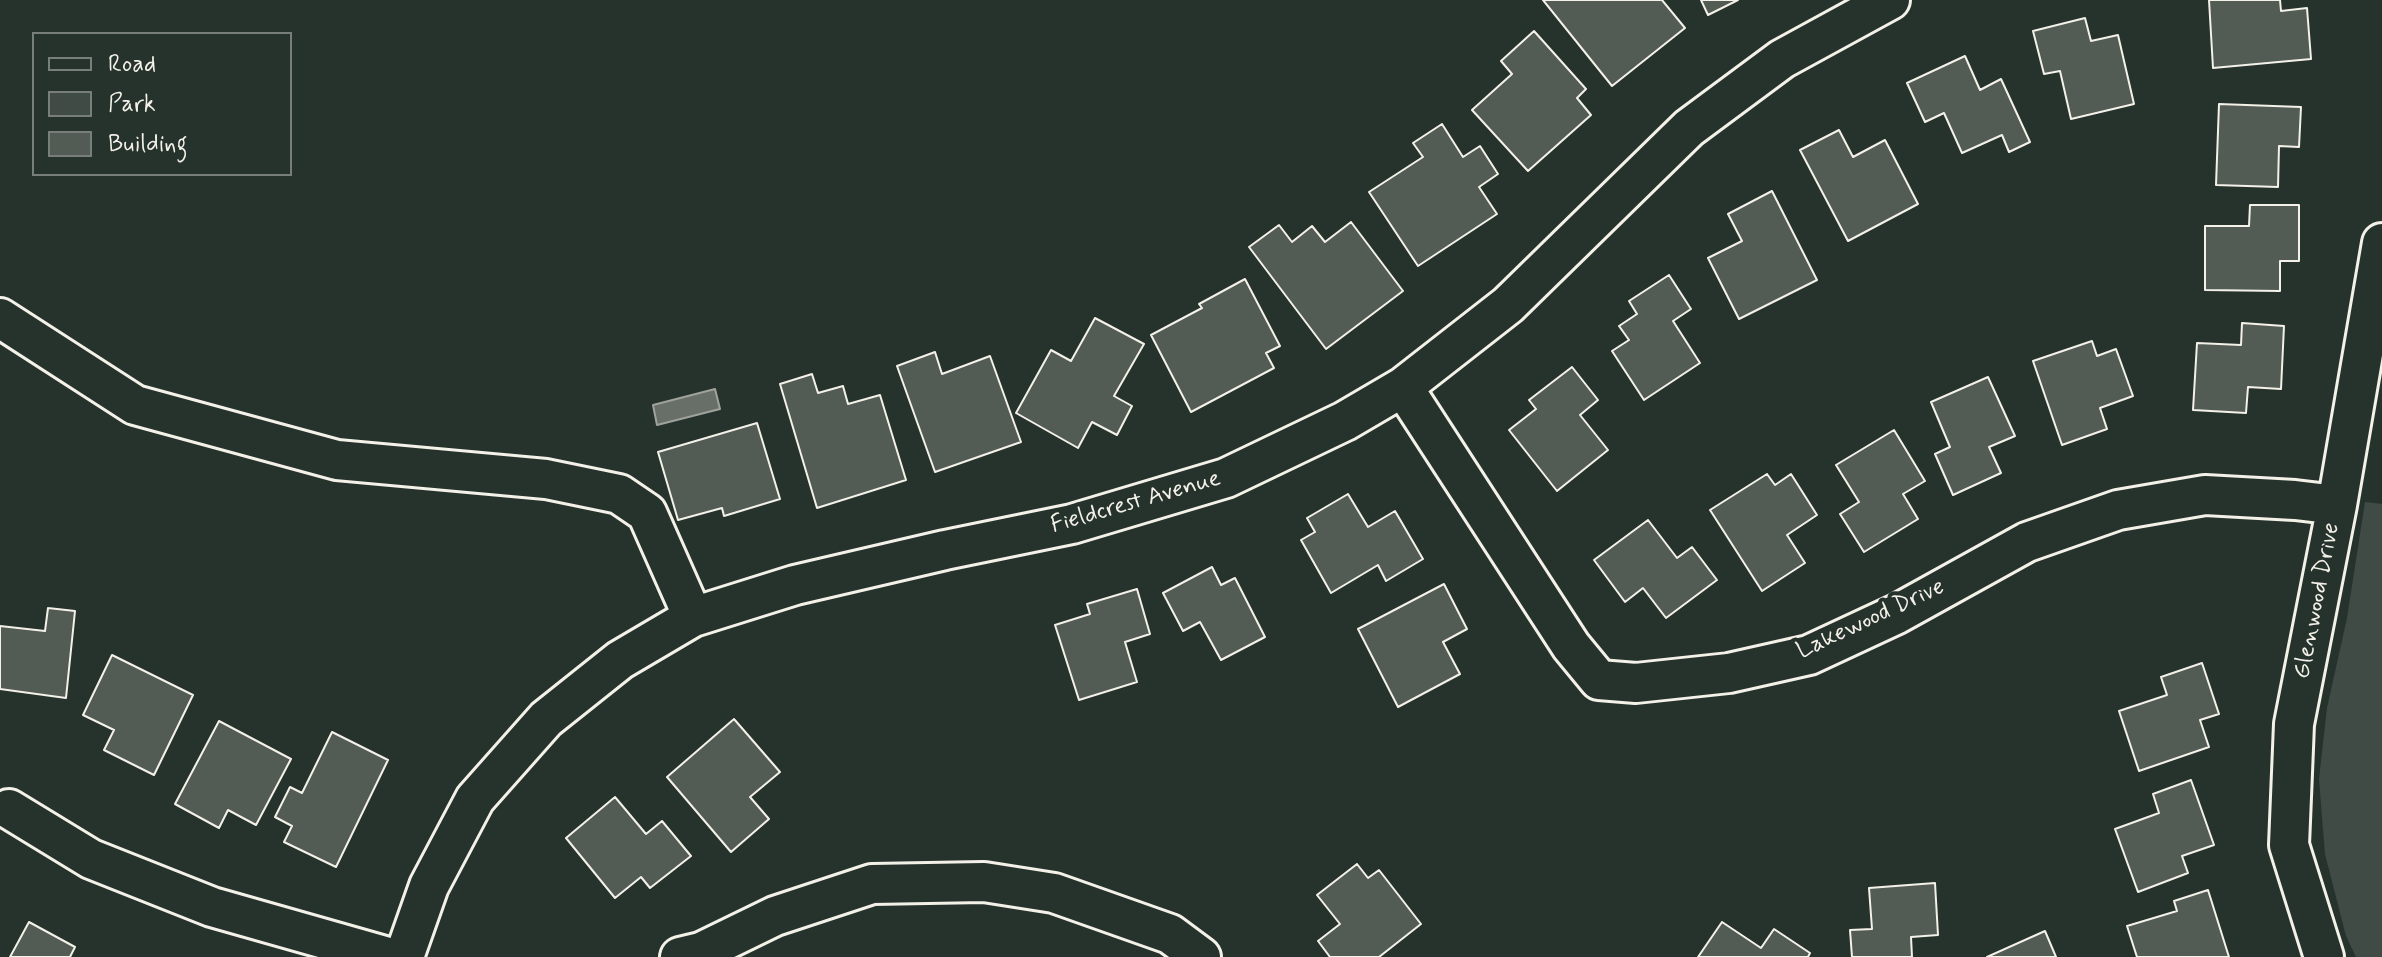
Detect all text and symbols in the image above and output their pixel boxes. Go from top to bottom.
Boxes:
legend [32,32,292,176]
text: Road [108,49,156,80]
text: Park [108,89,156,120]
text: Building [108,129,188,160]
street label: Fieldcrest Avenue [1048,465,1224,541]
street label: Glenwood Drive [2289,520,2347,682]
street label: Lakewood Drive [1793,573,1949,667]

